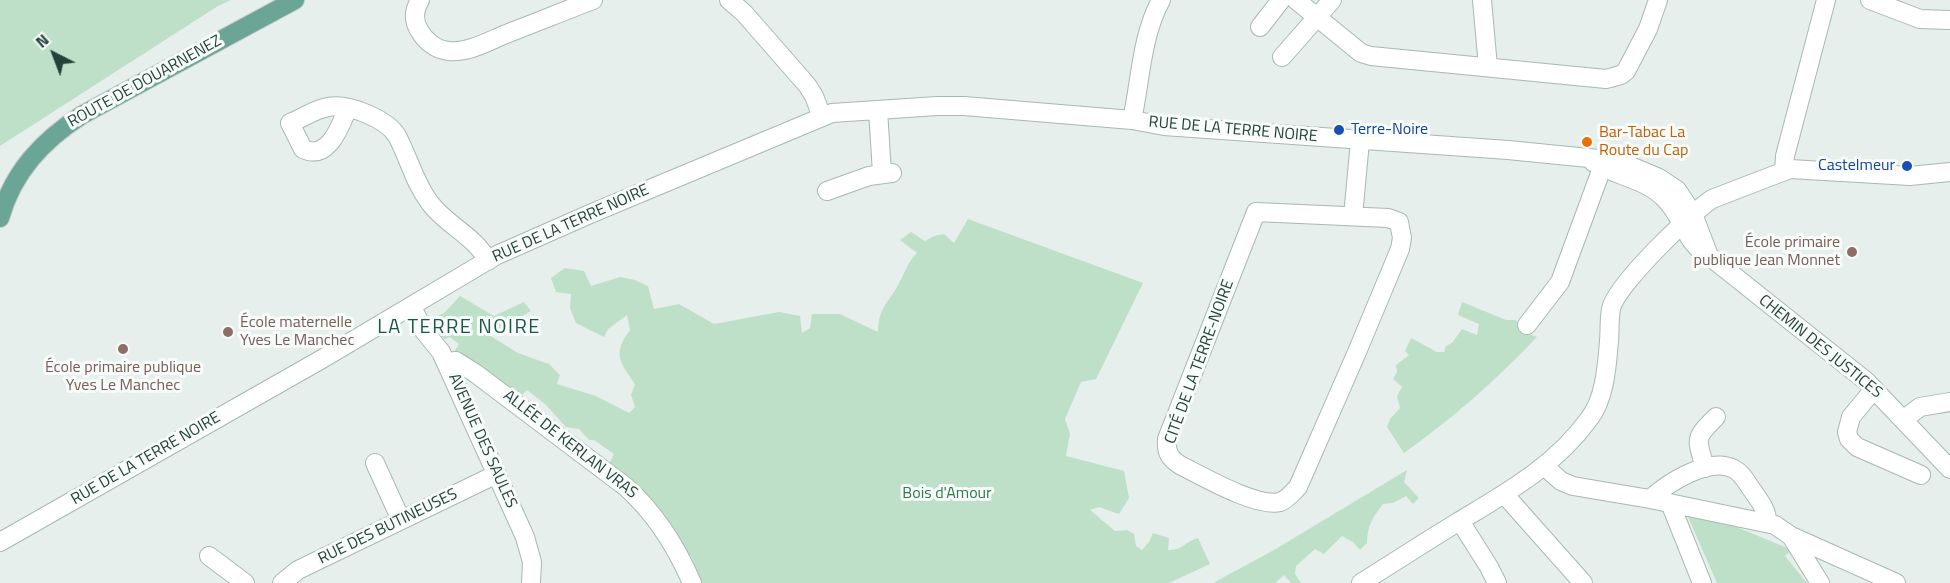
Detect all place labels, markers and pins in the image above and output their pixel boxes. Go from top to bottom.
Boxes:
place label: Terre-Noire [1351,120,1428,140]
marker: Terre-Noire [1332,123,1346,137]
place label: Bar-Tabac La Route du Cap [1599,123,1689,161]
marker: Bar-Tabac La Route du Cap [1580,135,1594,149]
place label: Castelmeur [1818,156,1895,176]
marker: Castelmeur [1900,159,1914,173]
place label: École primaire publique Jean Monnet [1694,233,1840,271]
marker: École primaire publique Jean Monnet [1845,245,1859,259]
place label: École maternelle Yves Le Manchec [240,313,354,351]
marker: École maternelle Yves Le Manchec [221,325,235,339]
marker: École primaire publique Yves Le Manchec [116,342,130,356]
place label: École primaire publique Yves Le Manchec [45,358,201,396]

